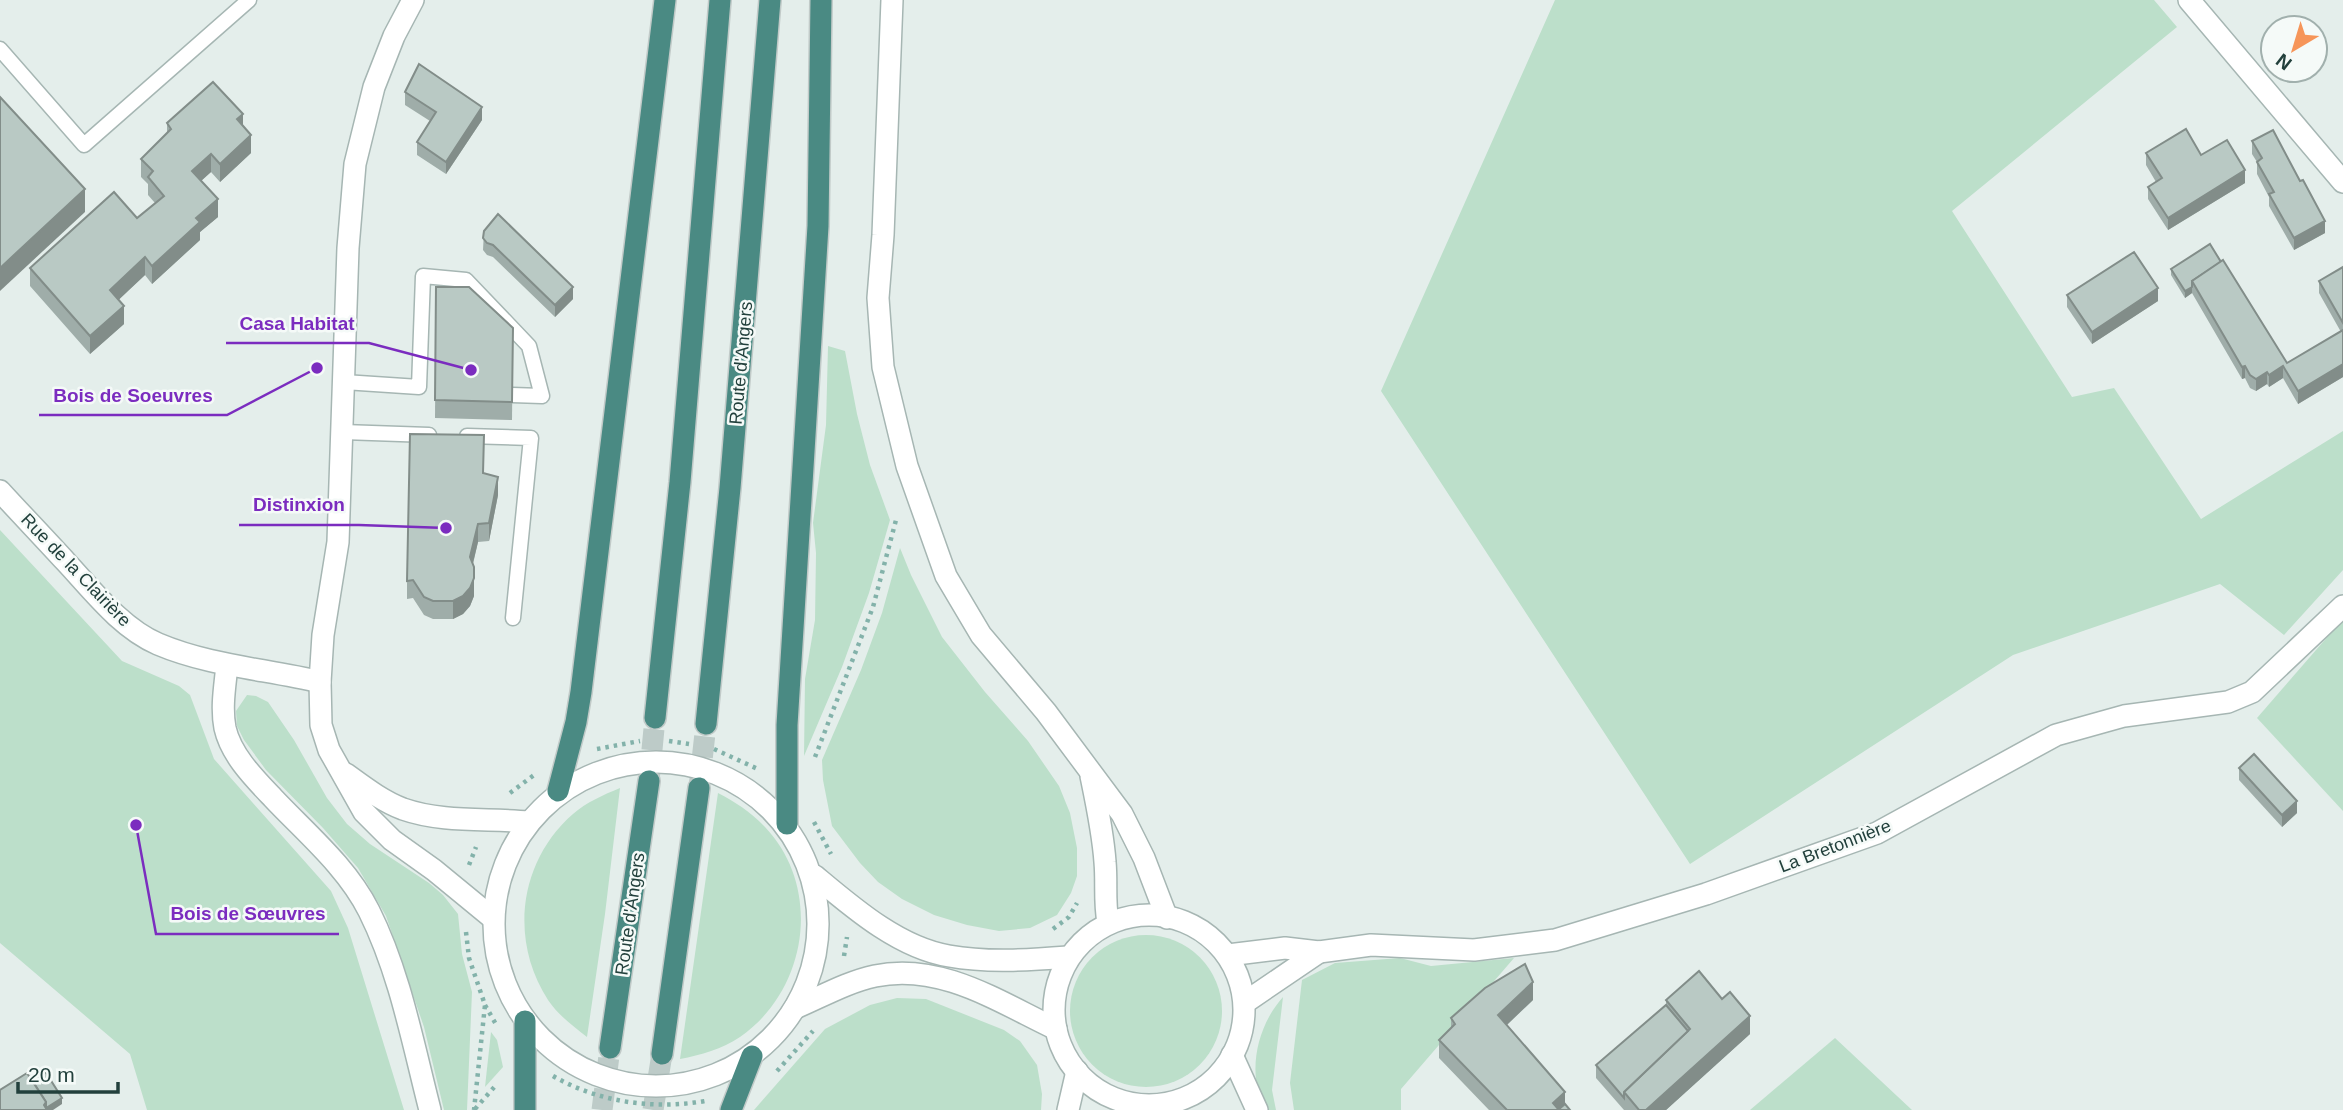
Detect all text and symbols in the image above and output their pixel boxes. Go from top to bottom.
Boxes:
north arrow [2259,14,2329,84]
text: N [2272,50,2296,75]
street label: Route d'Angers [726,301,756,425]
callout: Casa Habitat [226,303,369,343]
text: Casa Habitat [239,313,355,334]
callout: Bois de Soeuvres [39,375,227,415]
text: Bois de Soeuvres [53,385,213,406]
callout: Distinxion [239,485,359,525]
text: Distinxion [253,494,345,515]
street label: Rue de la Clairière [17,509,135,631]
street label: La Bretonnière [1776,816,1894,876]
street label: Route d'Angers [612,851,648,977]
callout: Bois de Sœuvres [156,894,339,934]
text: Bois de Sœuvres [170,903,326,924]
scale bar [18,1050,117,1094]
text: 20 m [28,1063,75,1086]

